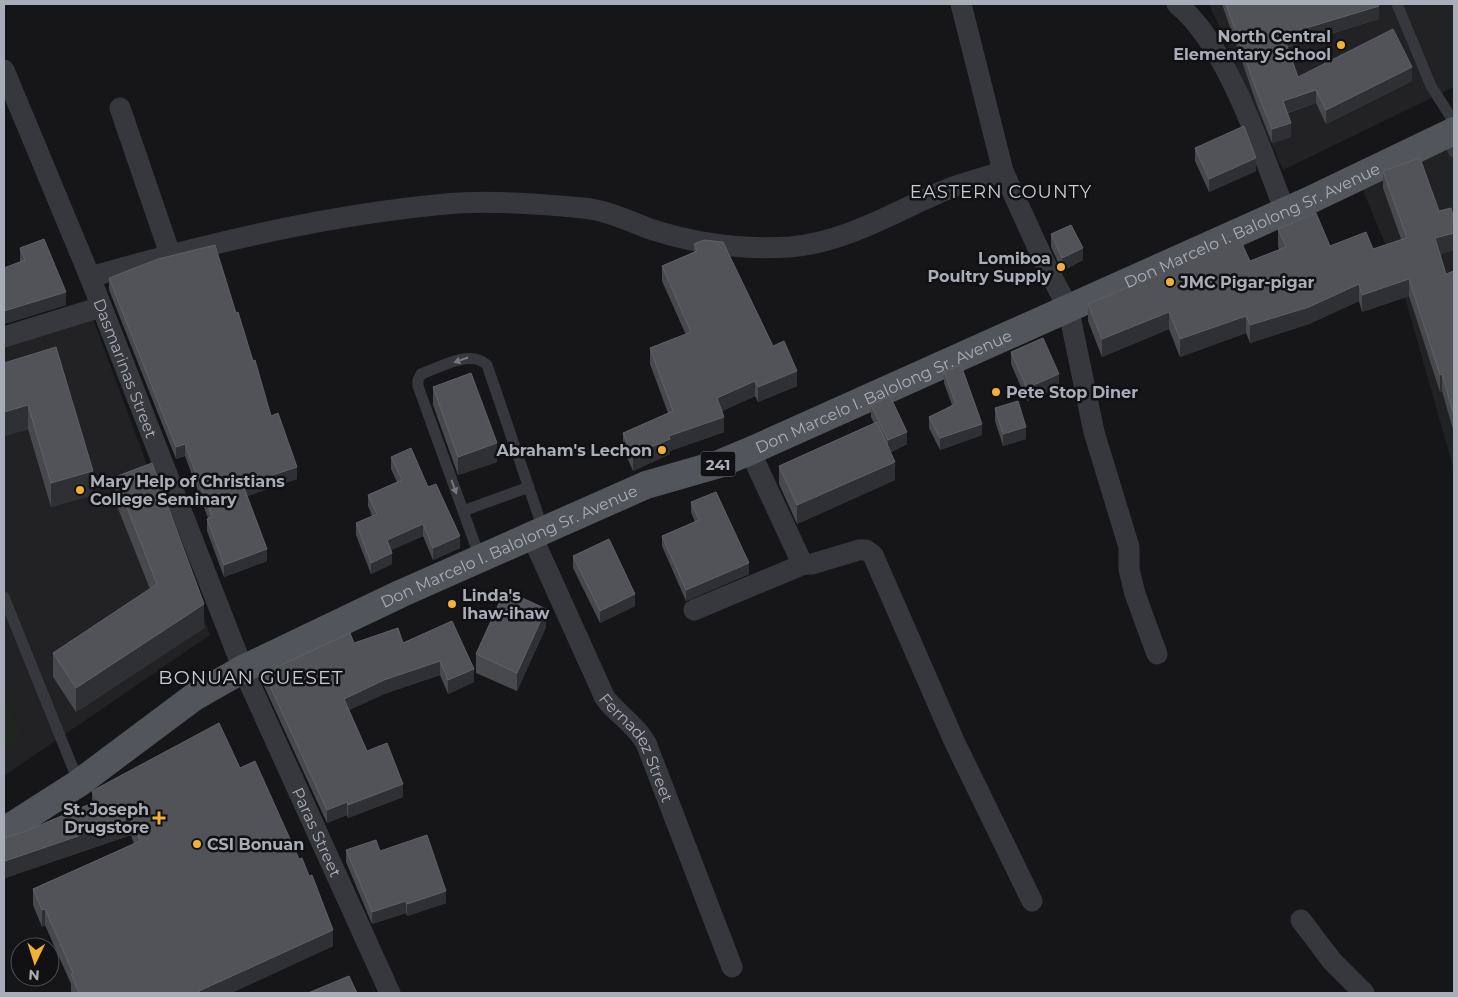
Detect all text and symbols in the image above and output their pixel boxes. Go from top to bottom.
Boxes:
place label: North Central Elementary School [1173,27,1331,64]
marker: North Central Elementary School [1335,39,1347,51]
street label: Don Marcelo I. Balolong Sr. Avenue [1121,159,1383,292]
district label: EASTERN COUNTY [910,181,1092,203]
place label: Lomiboa Poultry Supply [928,249,1051,286]
marker: Lomiboa Poultry Supply [1055,261,1067,273]
place label: JMC Pigar-pigar [1179,273,1315,292]
marker: JMC Pigar-pigar [1164,276,1176,288]
street label: Dasmarinas Street [90,296,162,441]
street label: Don Marcelo I. Balolong Sr. Avenue [752,325,1015,457]
one-way arrow [454,357,469,364]
place label: Pete Stop Diner [1006,383,1138,402]
marker: Pete Stop Diner [990,386,1002,398]
place label: Abraham's Lechon [495,441,652,460]
marker: Abraham's Lechon [656,444,668,456]
road number: 241 [700,452,736,476]
place label: Mary Help of Christians College Seminary [90,472,285,509]
one-way arrow [451,479,458,494]
street label: Don Marcelo I. Balolong Sr. Avenue [377,481,640,611]
marker: Mary Help of Christians College Seminary [74,484,86,496]
place label: Linda's Ihaw-ihaw [462,586,550,623]
marker: Linda's Ihaw-ihaw [446,598,458,610]
district label: BONUAN GUESET [158,666,344,689]
street label: Fernadez Street [595,689,678,805]
street label: Paras Street [288,784,346,880]
place label: St. Joseph Drugstore [63,800,149,837]
marker: St. Joseph Drugstore [153,812,165,824]
place label: CSI Bonuan [207,835,304,854]
marker: CSI Bonuan [191,838,203,850]
north arrow [10,937,60,987]
text: N [28,966,40,984]

